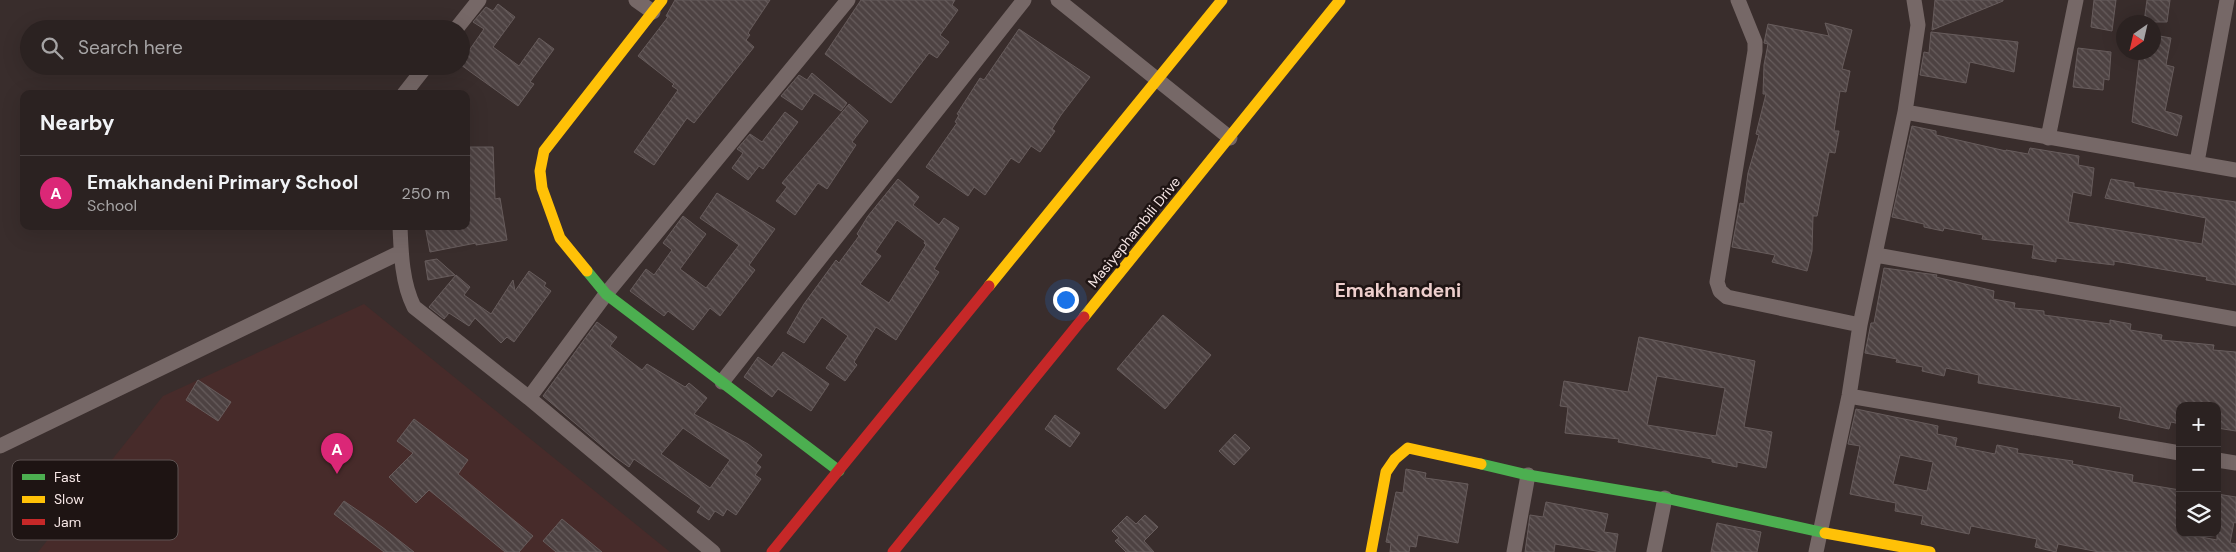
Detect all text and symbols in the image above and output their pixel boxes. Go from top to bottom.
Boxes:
north arrow [2116,15,2161,60]
search box [20,20,470,75]
icon: search [38,34,66,62]
text: Search here [78,35,183,60]
text: Nearby [40,109,114,137]
text: Emakhandeni Primary School [87,170,358,195]
street label: Masiyephambili Drive [1084,173,1184,291]
text: A [50,183,62,204]
text: 250 m [402,183,450,204]
text: School [87,195,137,216]
district label: Emakhandeni [1335,278,1461,303]
your location [1053,287,1079,313]
map controls [2176,402,2221,537]
button: + [2176,402,2221,447]
pin: A [321,433,353,474]
button: − [2176,447,2221,492]
legend [12,460,178,540]
text: Fast [54,468,81,486]
text: Slow [54,490,84,508]
button: layers [2176,492,2221,537]
text: Jam [54,513,81,531]

